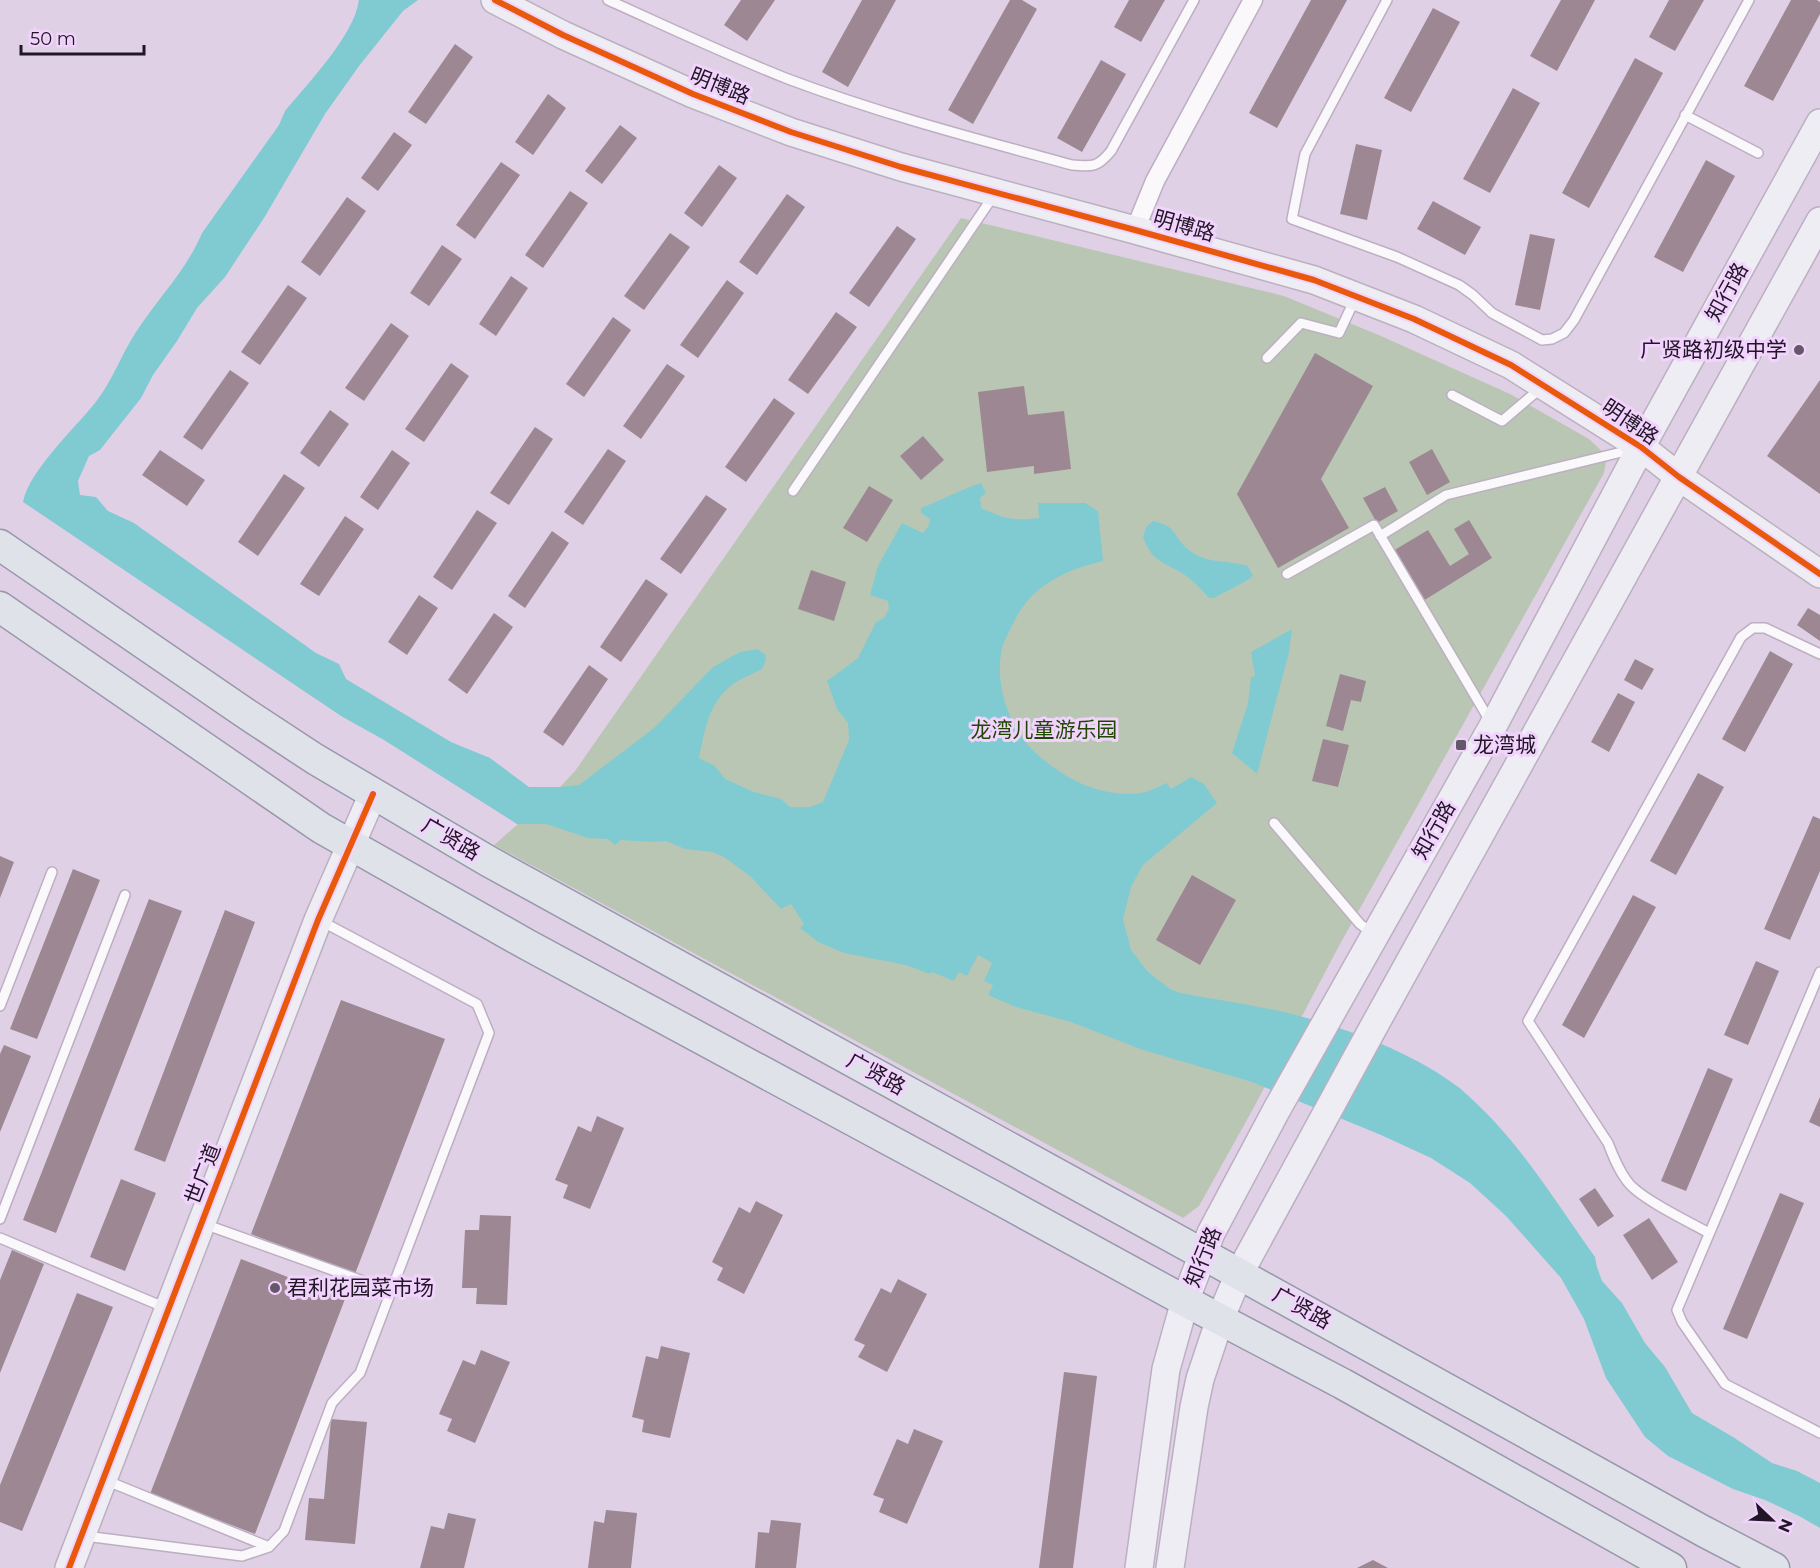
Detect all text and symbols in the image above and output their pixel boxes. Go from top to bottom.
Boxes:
scale bar [21,18,144,56]
text: 50 m [30,28,76,50]
street label: 明博路 [686,62,754,109]
street label: 明博路 [1150,205,1218,246]
street label: 知行路 [1700,258,1753,325]
place label: 广贤路初级中学 [1640,337,1787,362]
marker: 广贤路初级中学 [1792,343,1806,357]
street label: 明博路 [1597,394,1663,450]
park label: 龙湾儿童游乐园 [971,717,1118,742]
place label: 龙湾城 [1473,732,1536,757]
marker: 龙湾城 [1454,738,1468,752]
street label: 知行路 [1407,796,1460,863]
street label: 广贤路 [418,812,485,865]
street label: 广贤路 [843,1047,910,1100]
street label: 世广道 [180,1140,225,1208]
street label: 知行路 [1179,1223,1226,1291]
place label: 君利花园菜市场 [287,1275,434,1300]
marker: 君利花园菜市场 [268,1281,282,1295]
street label: 广贤路 [1269,1281,1336,1334]
north arrow [1742,1490,1802,1550]
text: N [1774,1516,1797,1535]

